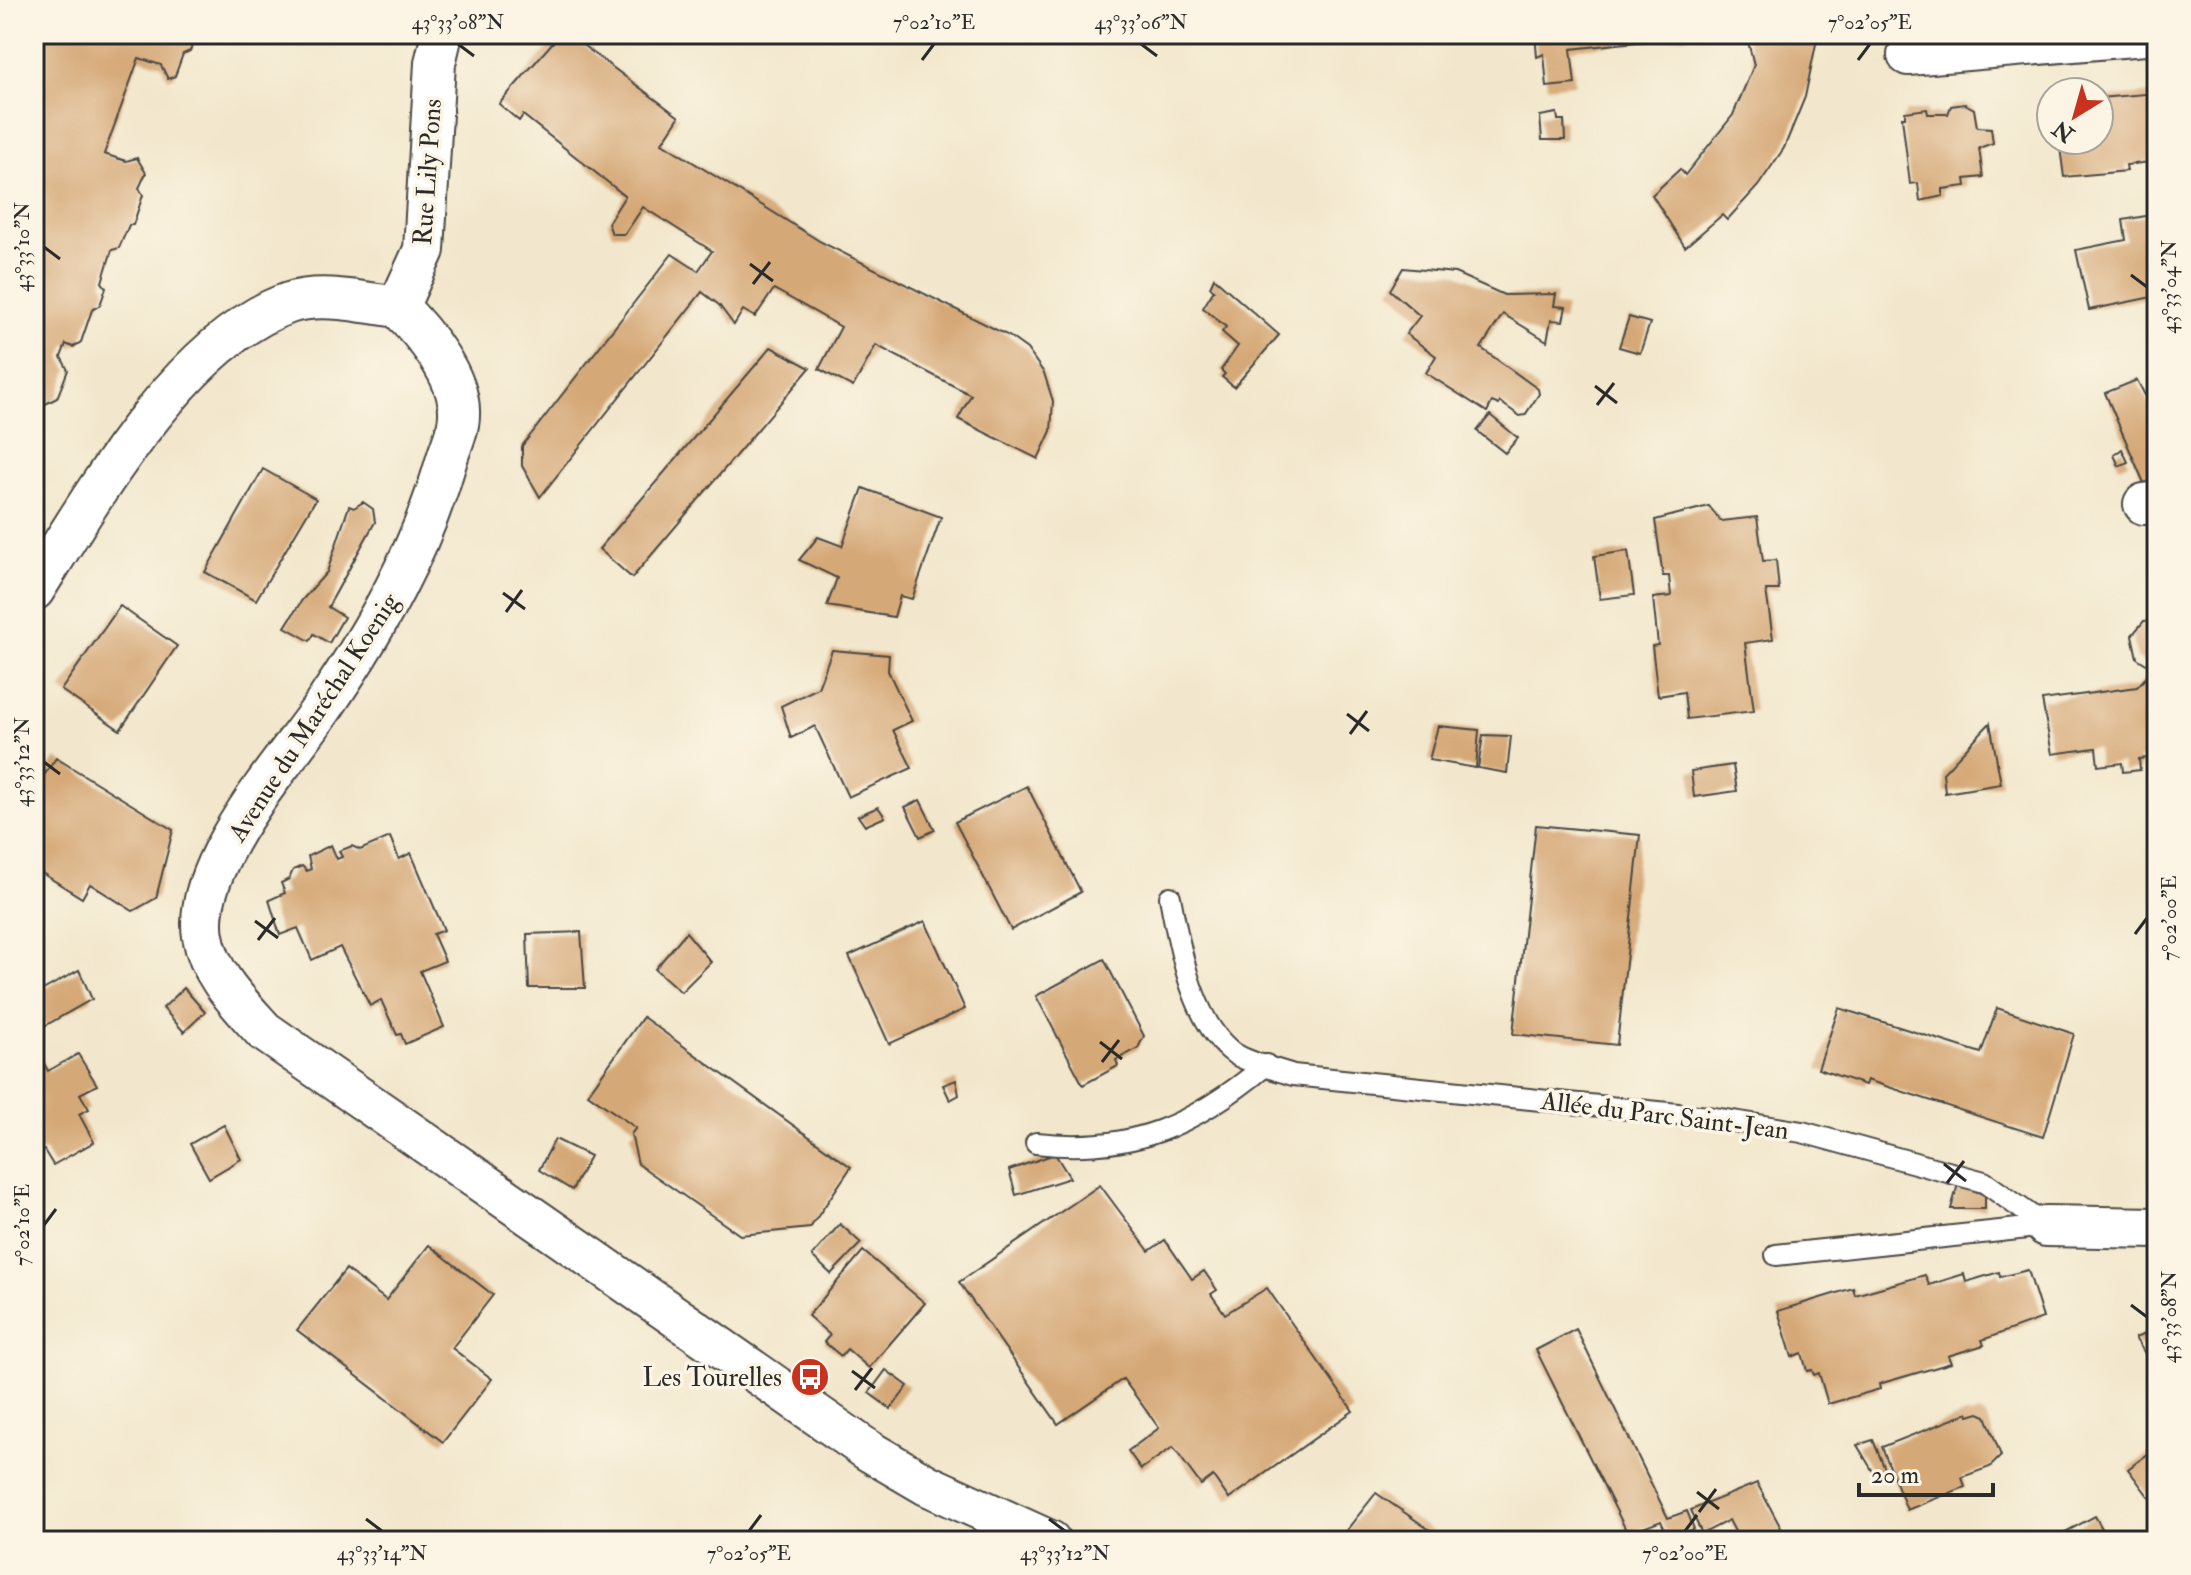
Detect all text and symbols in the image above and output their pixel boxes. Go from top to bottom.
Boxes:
text: 43°33'08"N [412,10,504,35]
text: 7°02'10"E [893,10,975,35]
text: 43°33'06"N [1095,10,1188,35]
text: 7°02'05"E [1828,10,1912,35]
north arrow [2035,76,2115,156]
street label: Rue Lily Pons [407,98,449,246]
text: N [2047,114,2081,149]
text: 43°33'10"N [10,202,35,292]
text: 43°33'04"N [2157,240,2182,334]
street label: Avenue du Maréchal Koenig [221,586,407,849]
text: 43°33'12"N [10,717,35,807]
text: 7°02'00"E [2157,875,2182,961]
street label: Allée du Parc Saint-Jean [1538,1085,1791,1147]
text: 7°02'10"E [10,1184,35,1266]
text: 43°33'08"N [2157,1271,2182,1363]
bus stop icon: Les Tourelles [789,1356,831,1398]
place label: Les Tourelles [643,1362,782,1394]
scale bar [1859,1447,1993,1497]
text: 20 m [1871,1460,1920,1491]
text: 43°33'14"N [337,1541,427,1566]
text: 7°02'05"E [707,1541,791,1566]
text: 43°33'12"N [1020,1541,1110,1566]
text: 7°02'00"E [1642,1541,1728,1566]

